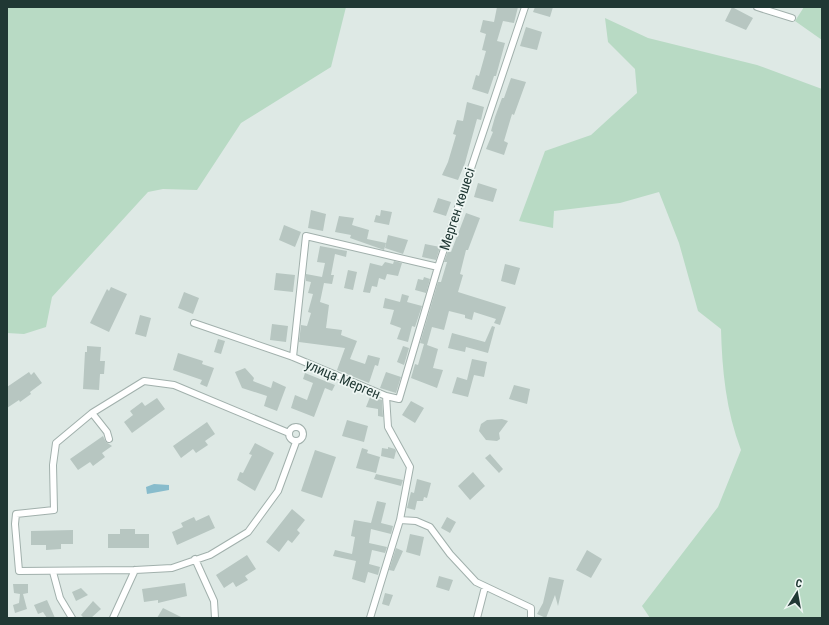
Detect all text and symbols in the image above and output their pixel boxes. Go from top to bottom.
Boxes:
street label: Мерген көшесі [436,166,478,252]
street label: улица Мерген [303,356,383,402]
north arrow [777,573,817,613]
text: С [794,577,803,591]

